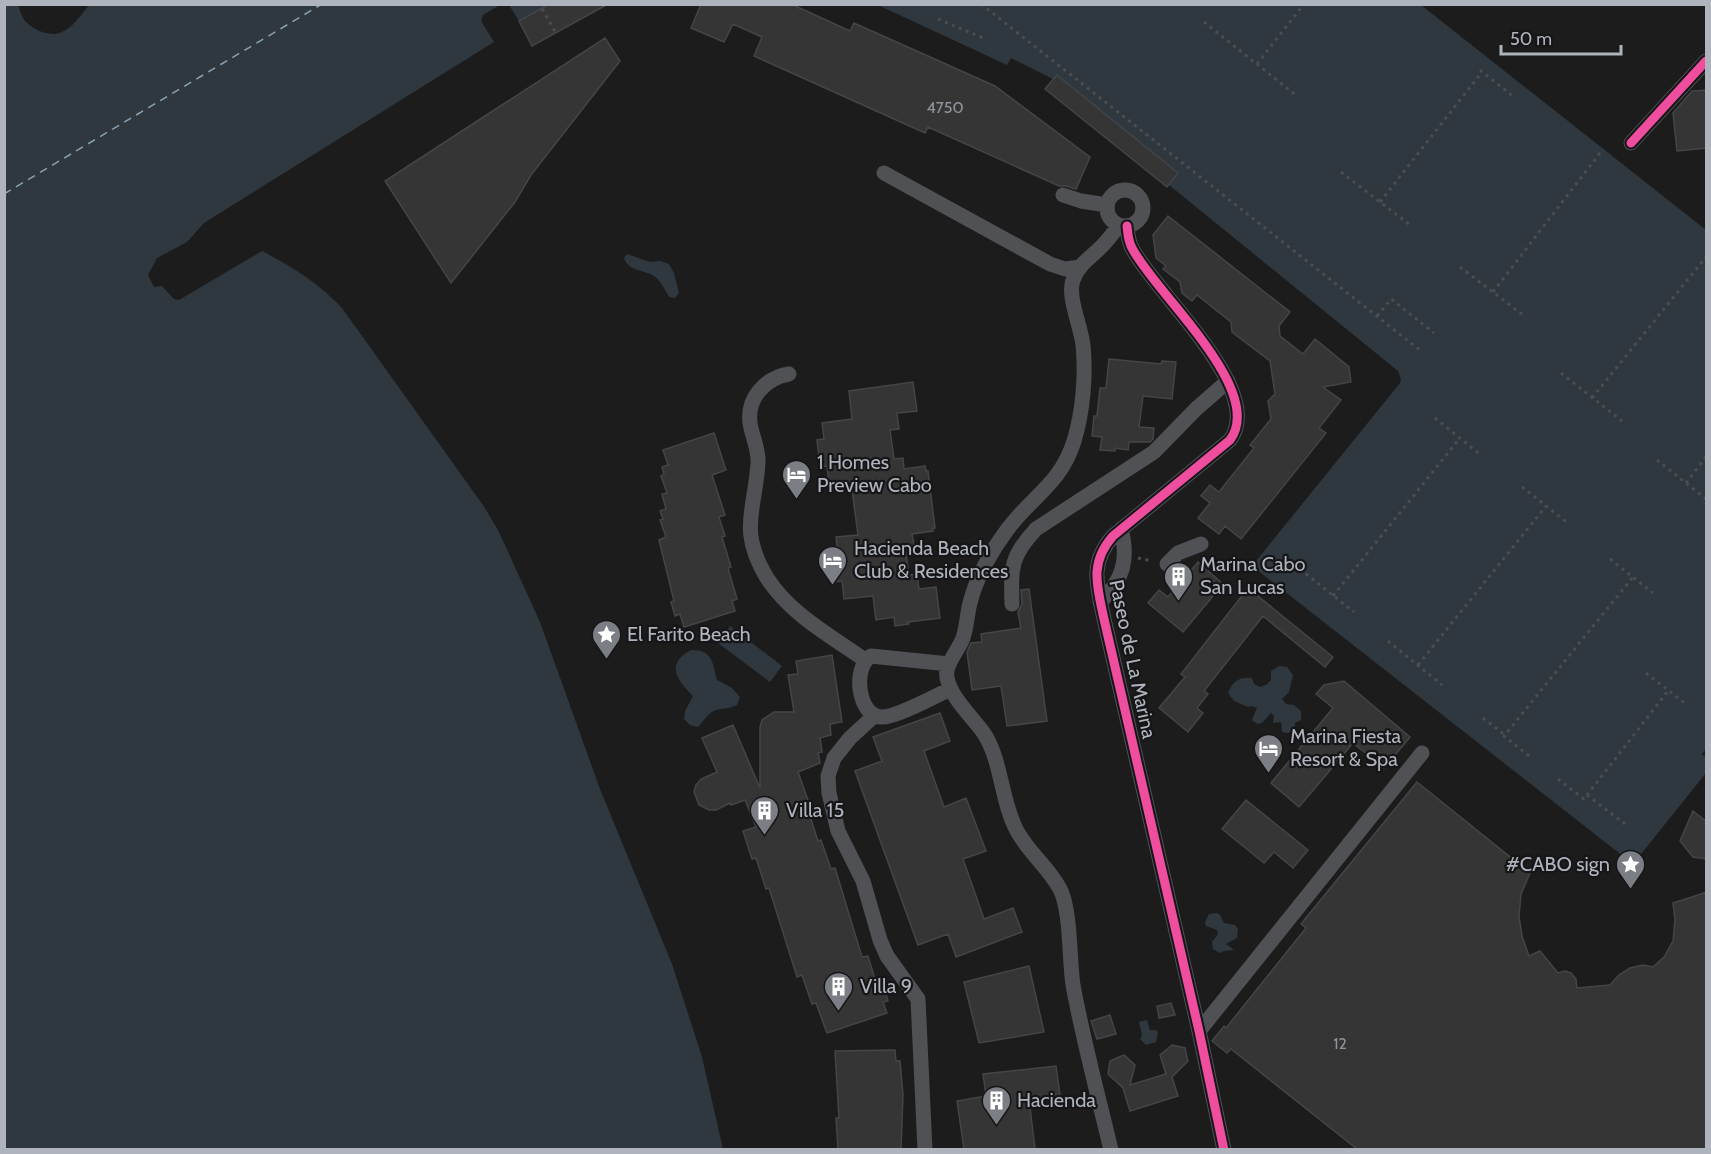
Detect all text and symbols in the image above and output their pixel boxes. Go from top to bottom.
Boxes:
scale bar [1501,18,1621,56]
text: 50 m [1510,28,1552,50]
house number: 4750 [926,98,964,117]
place label: 1 Homes Preview Cabo [817,450,932,497]
hotel icon: 1 Homes Preview Cabo [780,458,812,500]
place label: Hacienda Beach Club & Residences [854,536,1008,583]
hotel icon: Hacienda Beach Club & Residences [817,544,849,586]
place label: Marina Cabo San Lucas [1200,552,1306,599]
building icon: Marina Cabo San Lucas [1163,560,1195,602]
street label: Paseo de La Marina [1104,577,1162,741]
place icon: El Farito Beach [590,618,622,660]
place label: El Farito Beach [627,622,751,646]
place label: Marina Fiesta Resort & Spa [1290,724,1401,771]
hotel icon: Marina Fiesta Resort & Spa [1253,732,1285,774]
building icon: Villa 15 [749,794,781,836]
place label: Villa 15 [786,798,844,822]
place icon: #CABO sign [1615,848,1647,890]
place label: #CABO sign [1506,852,1610,876]
building icon: Villa 9 [823,970,855,1012]
place label: Villa 9 [860,974,912,998]
house number: 12 [1333,1034,1347,1053]
building icon: Hacienda [980,1084,1012,1126]
place label: Hacienda [1017,1088,1096,1112]

